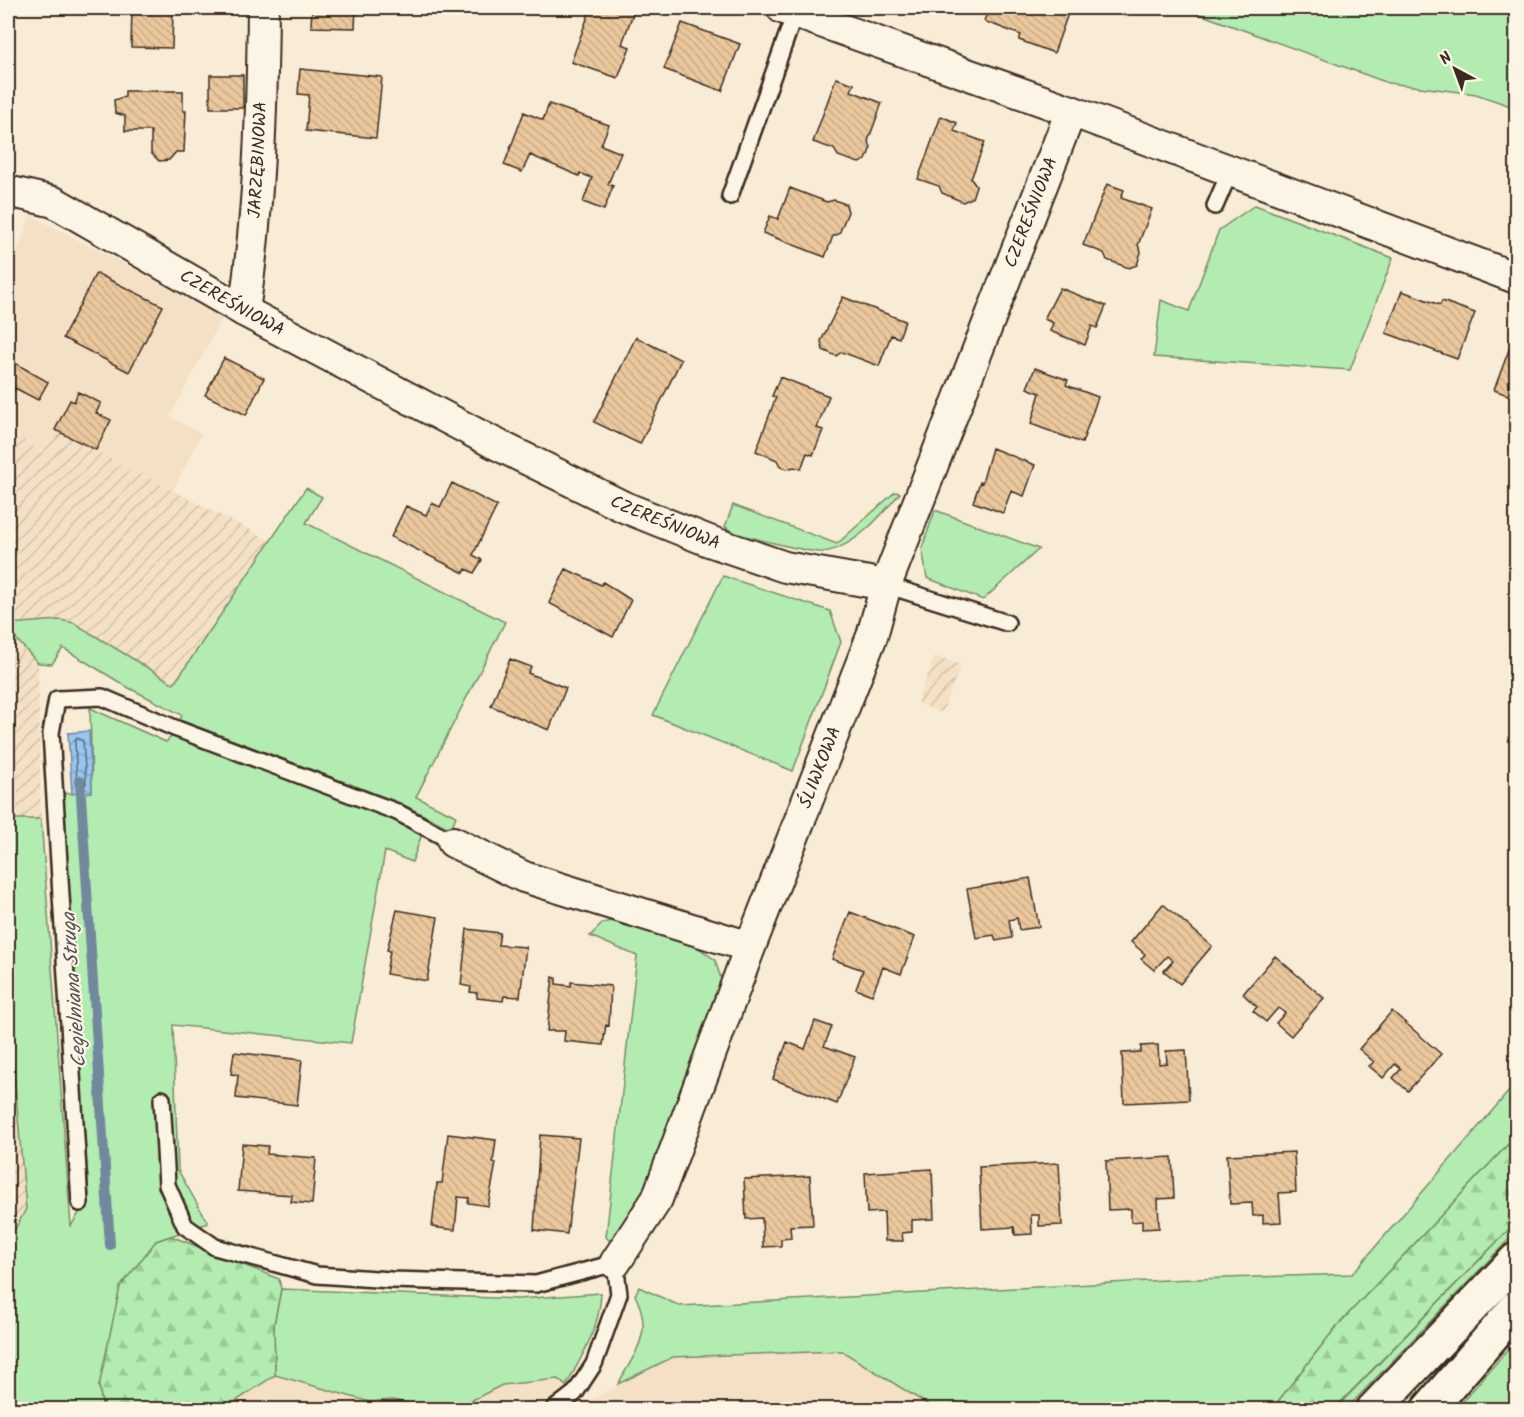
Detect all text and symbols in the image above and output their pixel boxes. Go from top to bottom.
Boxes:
north arrow [1425,39,1485,99]
text: N [1434,46,1458,72]
street label: JARZĘBINOWA [240,101,276,219]
street label: CZEREŚNIOWA [997,153,1066,272]
street label: CZEREŚNIOWA [174,262,290,344]
street label: CZEREŚNIOWA [605,488,724,558]
street label: ŚLIWKOWA [791,722,850,813]
water label: Cegielniana Struga [54,910,96,1069]

